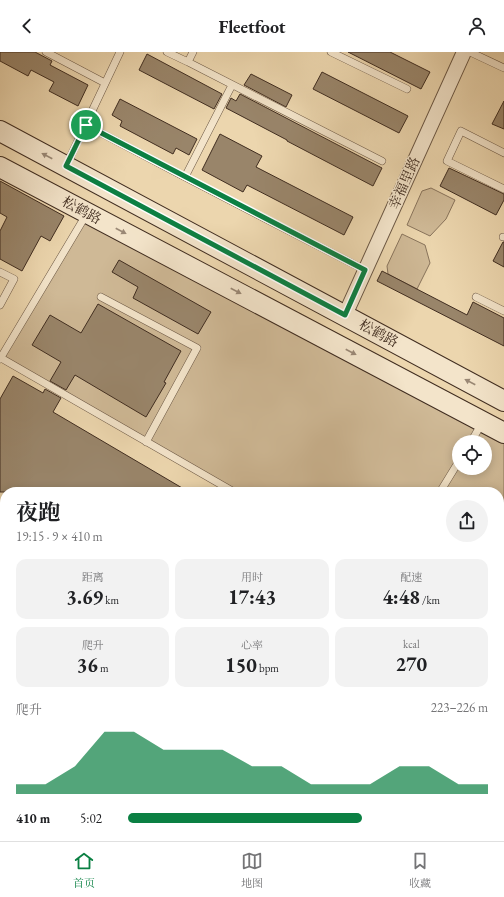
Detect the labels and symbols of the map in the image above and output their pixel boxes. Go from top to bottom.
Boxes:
pin [69,108,103,142]
one-way arrow [41,152,52,159]
street label: 幸福里路 [384,154,424,212]
street label: 松鹤路 [59,192,105,228]
one-way arrow [115,227,127,234]
one-way arrow [230,288,242,295]
street label: 松鹤路 [356,315,402,351]
one-way arrow [345,349,357,355]
one-way arrow [464,379,476,386]

